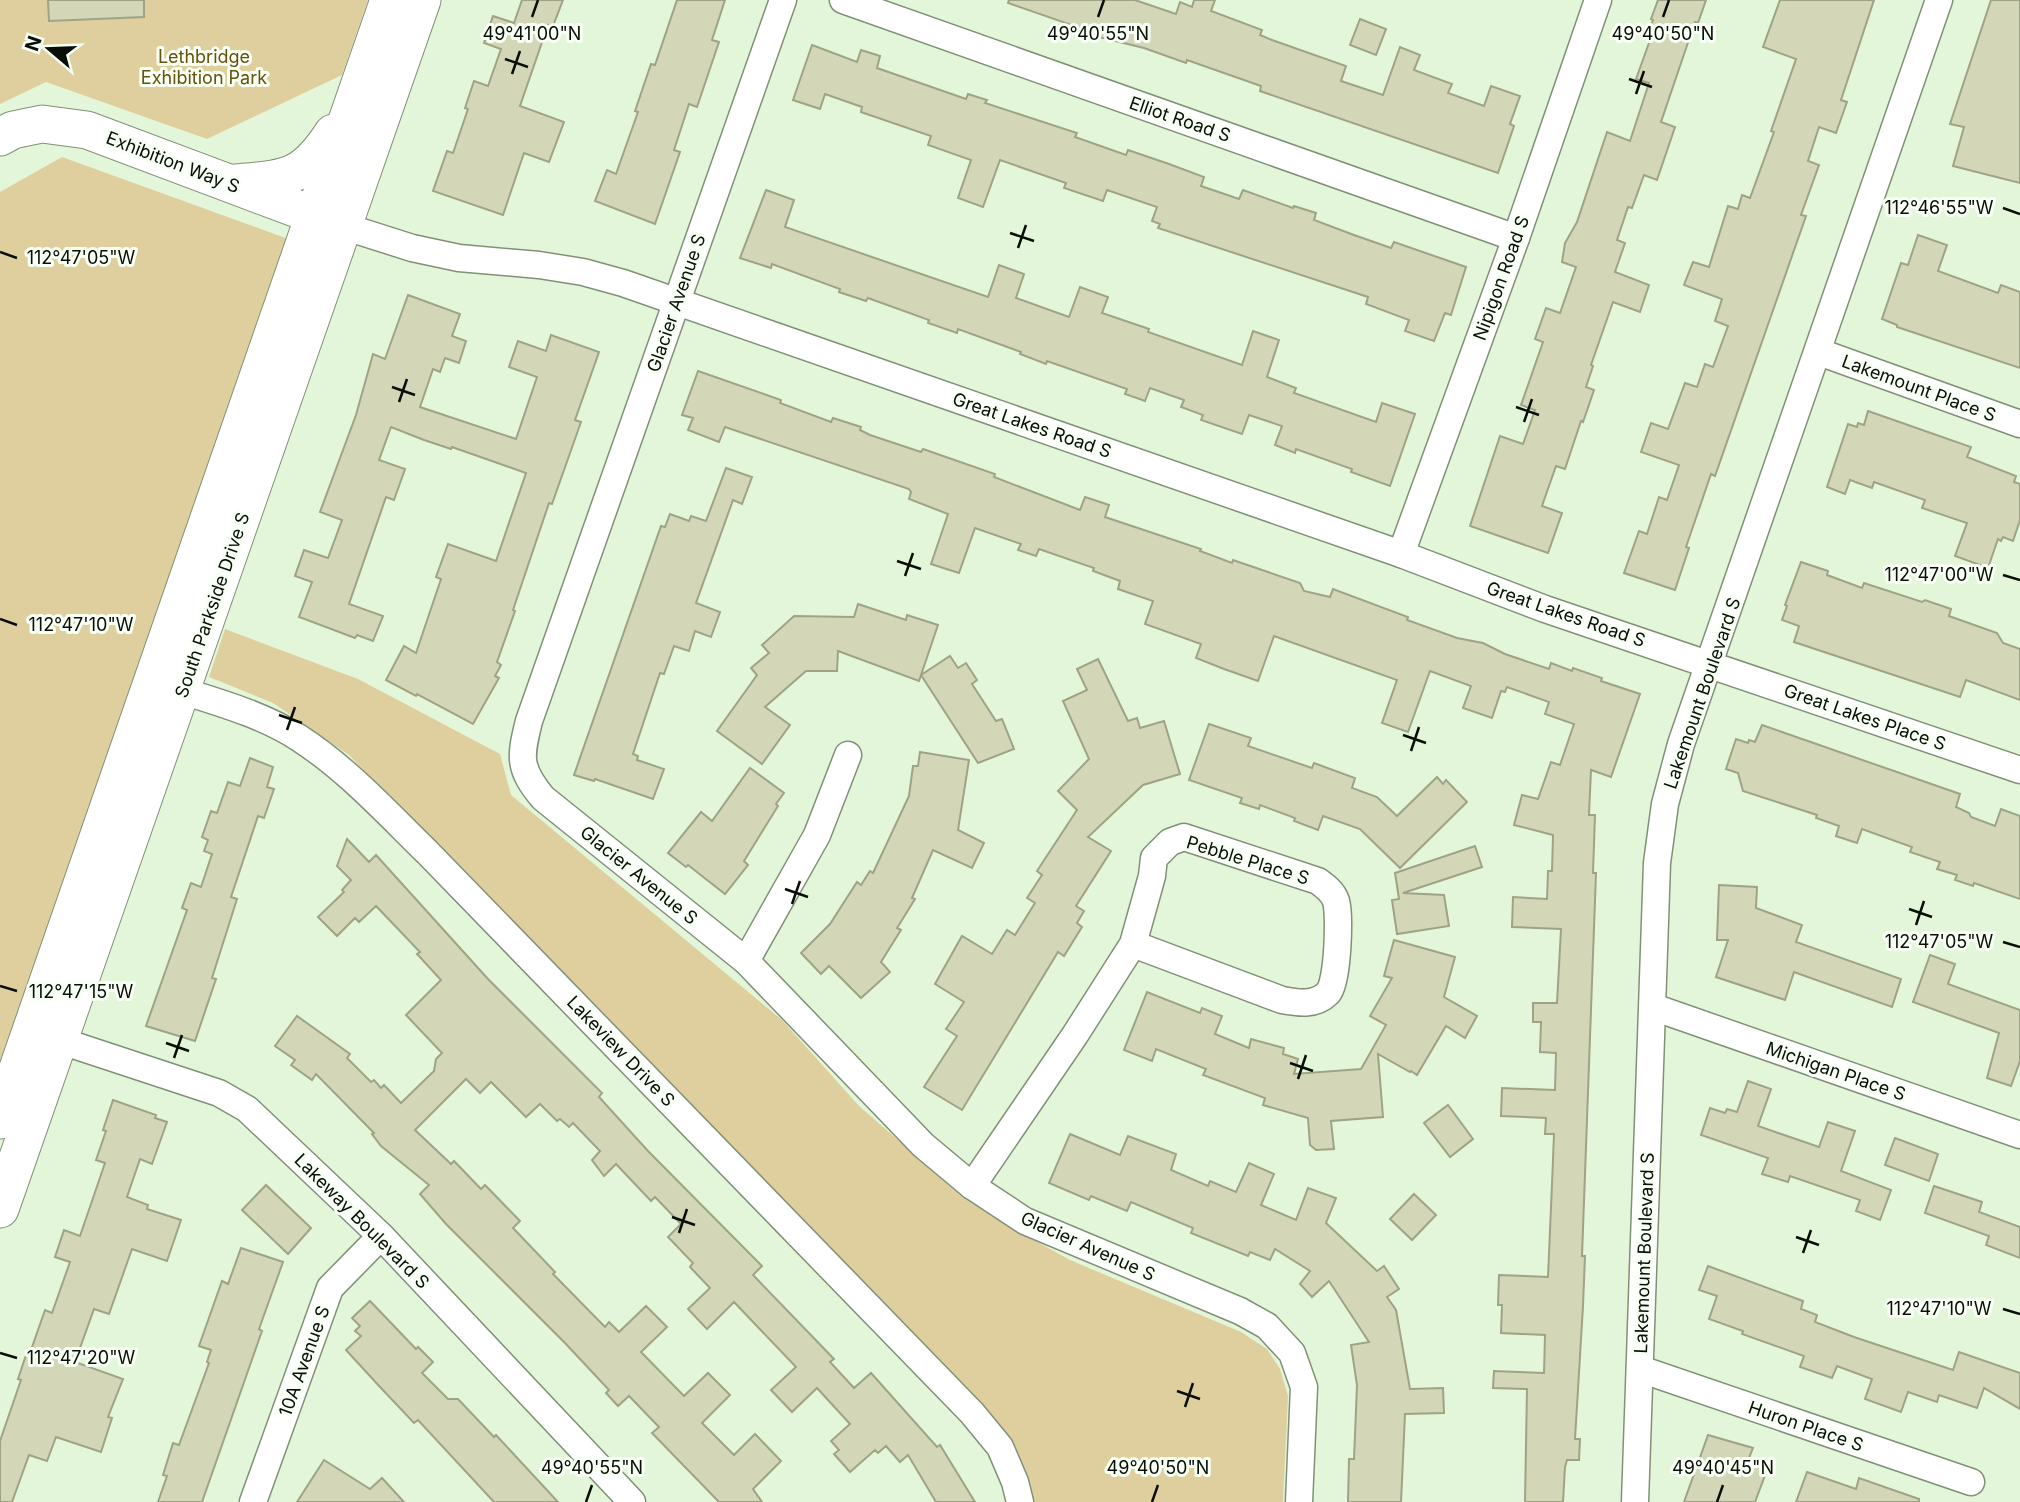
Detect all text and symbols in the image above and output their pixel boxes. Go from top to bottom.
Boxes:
north arrow [14,14,84,84]
text: 49°41'00"N [483,23,581,44]
text: 49°40'55"N [1047,23,1149,44]
text: 49°40'50"N [1612,23,1714,44]
text: N [20,33,47,54]
park label: Lethbridge Exhibition Park [141,46,267,88]
street label: Elliot Road S [1127,92,1233,146]
street label: Exhibition Way S [103,127,243,197]
text: 112°46'55"W [1884,197,1994,218]
street label: Nipigon Road S [1469,213,1533,343]
street label: Glacier Avenue S [643,231,709,375]
text: 112°47'05"W [27,247,136,268]
street label: Lakemount Place S [1839,350,1999,426]
street label: Great Lakes Road S [950,388,1114,462]
street label: South Parkside Drive S [170,509,254,701]
text: 112°47'00"W [1884,564,1994,585]
street label: Great Lakes Road S [1484,577,1648,651]
street label: Lakemount Boulevard S [1659,595,1745,791]
text: 112°47'10"W [28,614,134,635]
street label: Great Lakes Place S [1781,679,1949,755]
street label: Glacier Avenue S [576,821,702,929]
street label: Pebble Place S [1184,831,1312,889]
text: 112°47'05"W [1885,931,1994,952]
text: 112°47'15"W [29,981,134,1002]
street label: Lakeview Drive S [563,991,679,1111]
street label: Michigan Place S [1764,1037,1908,1105]
street label: Lakeway Boulevard S [290,1149,434,1293]
street label: Lakemount Boulevard S [1630,1152,1658,1354]
street label: Glacier Avenue S [1018,1207,1158,1285]
text: 112°47'10"W [1886,1298,1992,1319]
street label: 10A Avenue S [274,1303,334,1419]
text: 112°47'20"W [27,1347,136,1368]
street label: Huron Place S [1746,1396,1866,1456]
text: 49°40'55"N [541,1457,643,1478]
text: 49°40'50"N [1107,1457,1209,1478]
text: 49°40'45"N [1672,1457,1774,1478]

